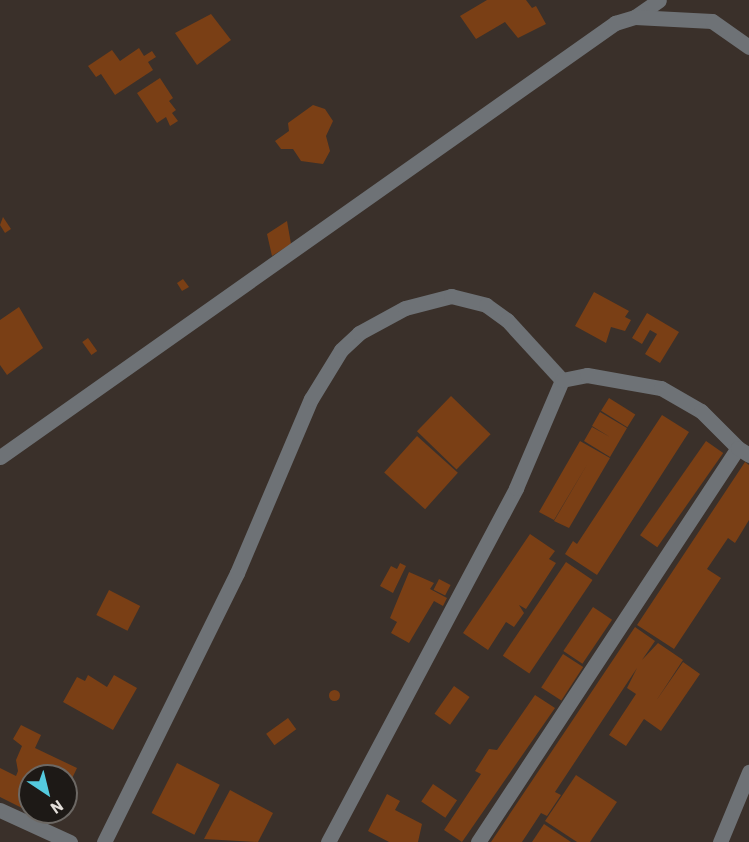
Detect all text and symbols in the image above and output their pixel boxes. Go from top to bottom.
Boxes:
north arrow [18,764,78,824]
text: N [48,797,67,818]

